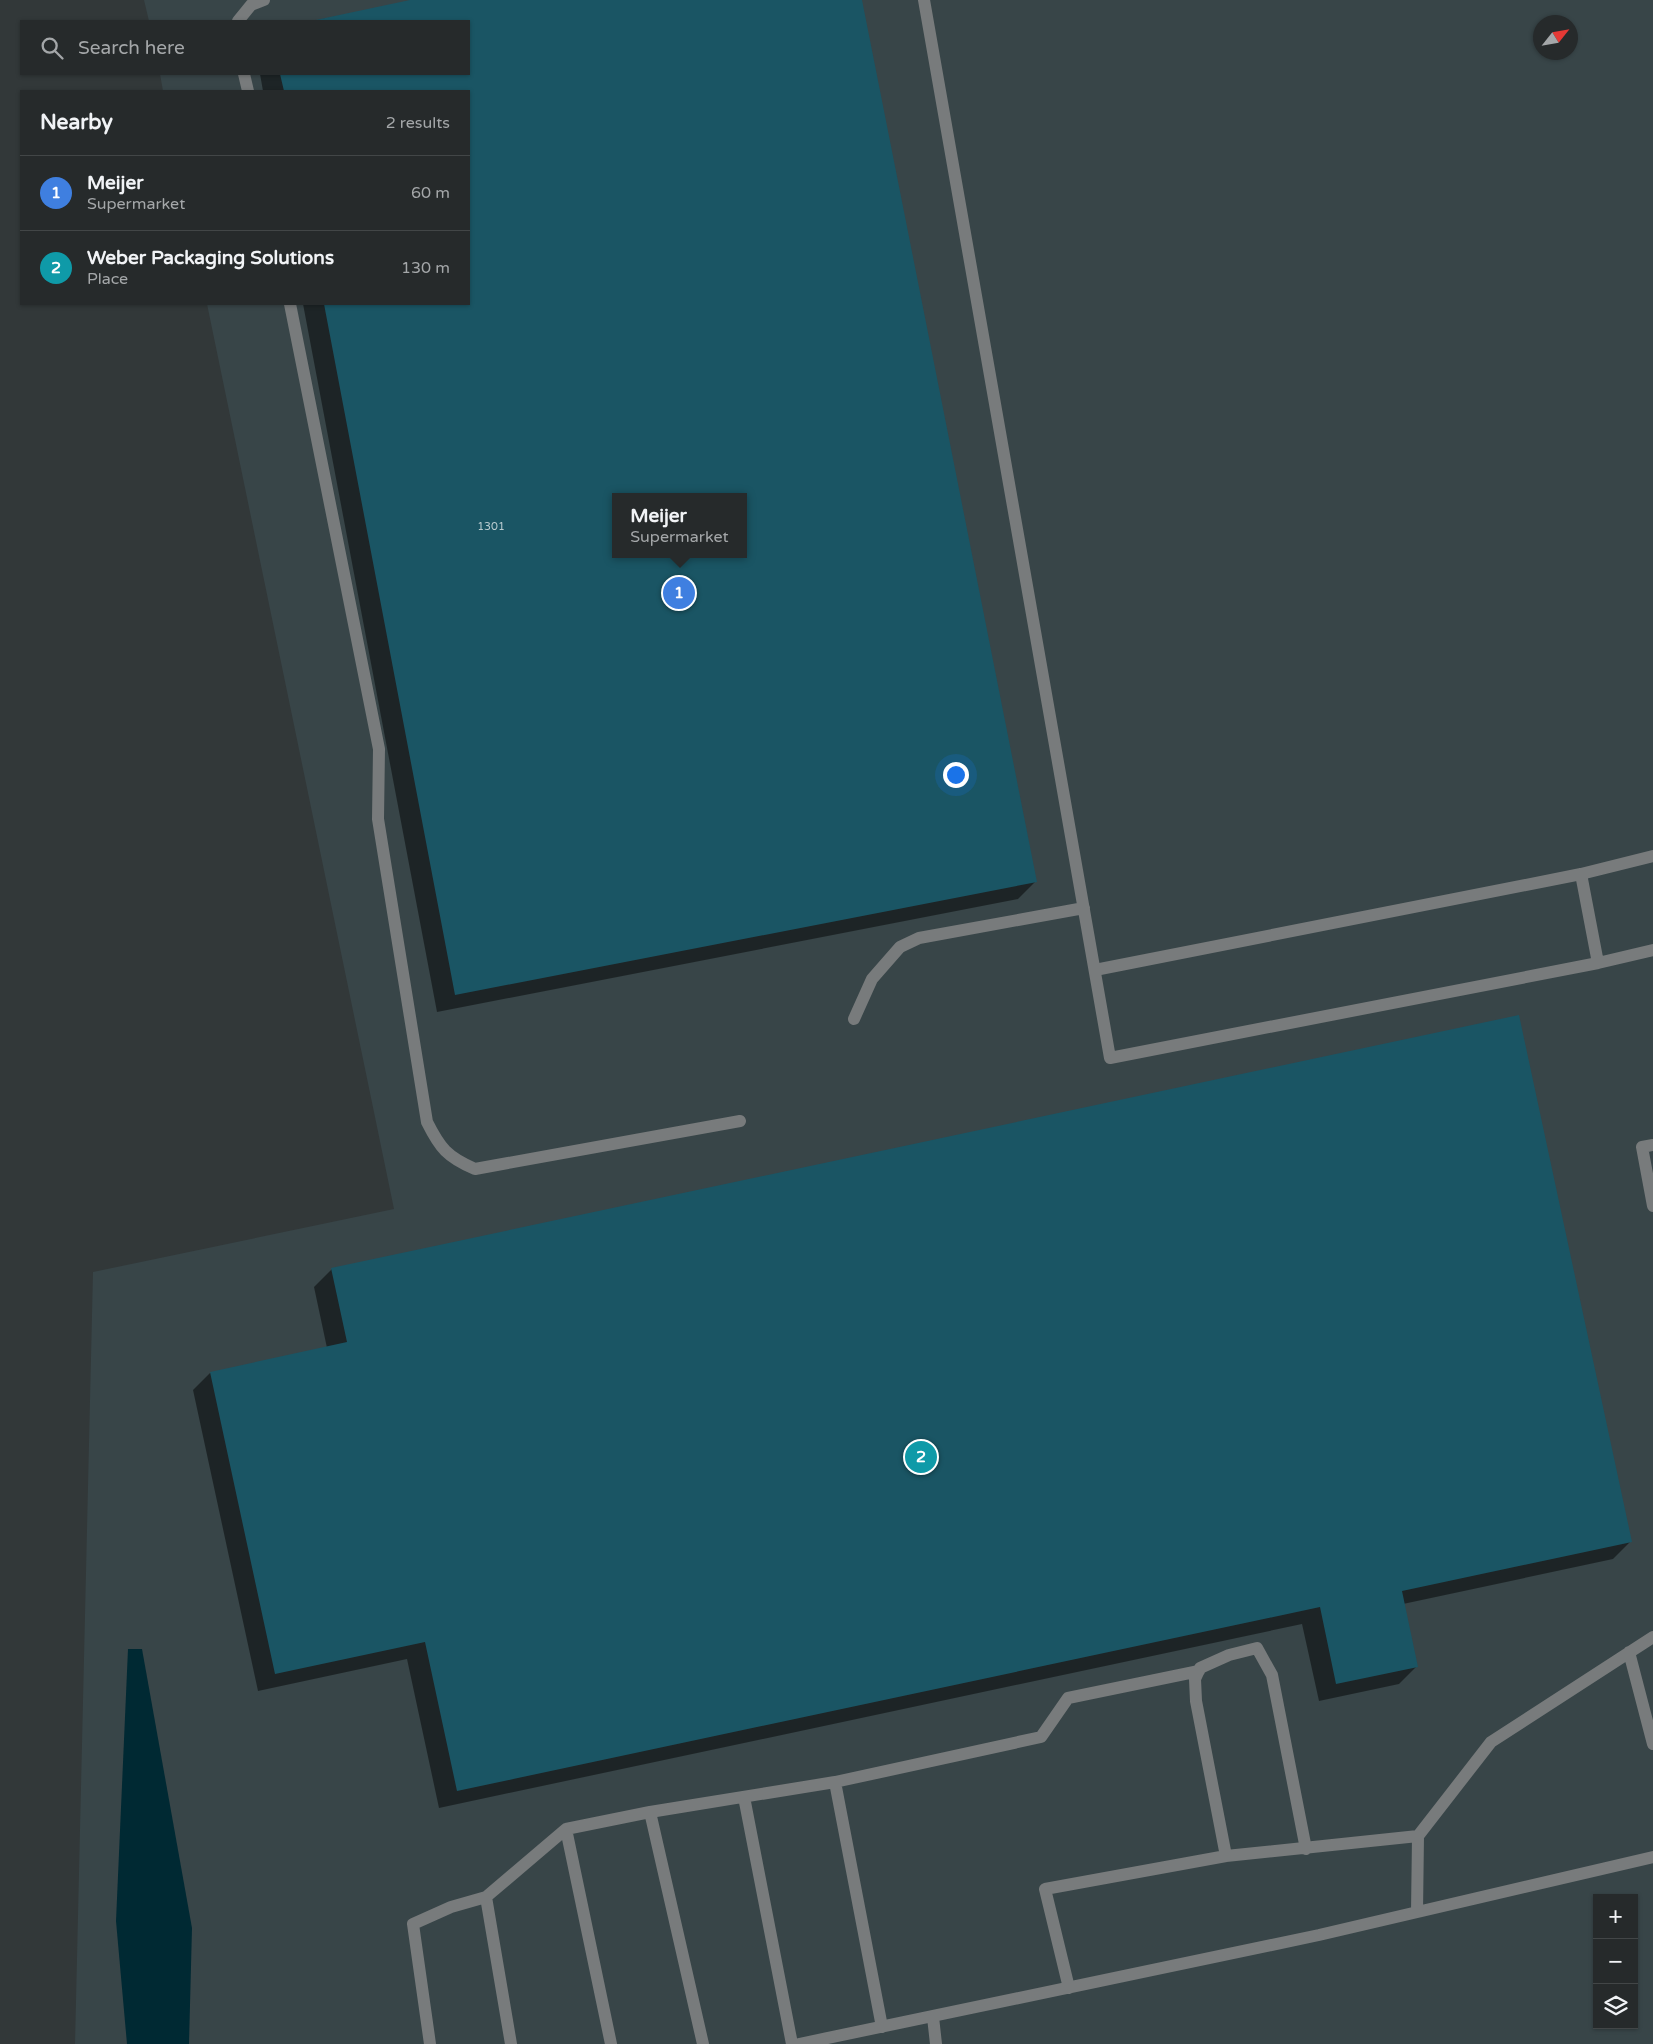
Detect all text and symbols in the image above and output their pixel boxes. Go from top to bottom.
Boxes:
north arrow [1533,15,1578,60]
search box [20,20,470,75]
icon: search [38,34,66,62]
text: Search here [78,37,185,59]
text: Nearby [40,110,113,135]
text: 2 results [386,113,450,133]
text: Meijer [87,172,143,194]
text: 1 [51,183,61,203]
text: 60 m [411,183,450,203]
text: Supermarket [87,194,185,214]
text: Weber Packaging Solutions [87,247,334,269]
text: 2 [51,258,61,278]
text: 130 m [401,258,450,278]
text: Place [87,269,128,289]
popup [612,493,747,558]
text: Meijer [630,505,687,527]
house number: 1301 [477,520,505,533]
text: Supermarket [630,527,729,547]
pin: 1 [663,574,695,612]
your location [943,762,969,788]
pin: 2 [905,1438,937,1476]
map controls [1593,1894,1638,2029]
button: + [1593,1894,1638,1939]
button: − [1593,1939,1638,1984]
button: layers [1593,1984,1638,2029]

